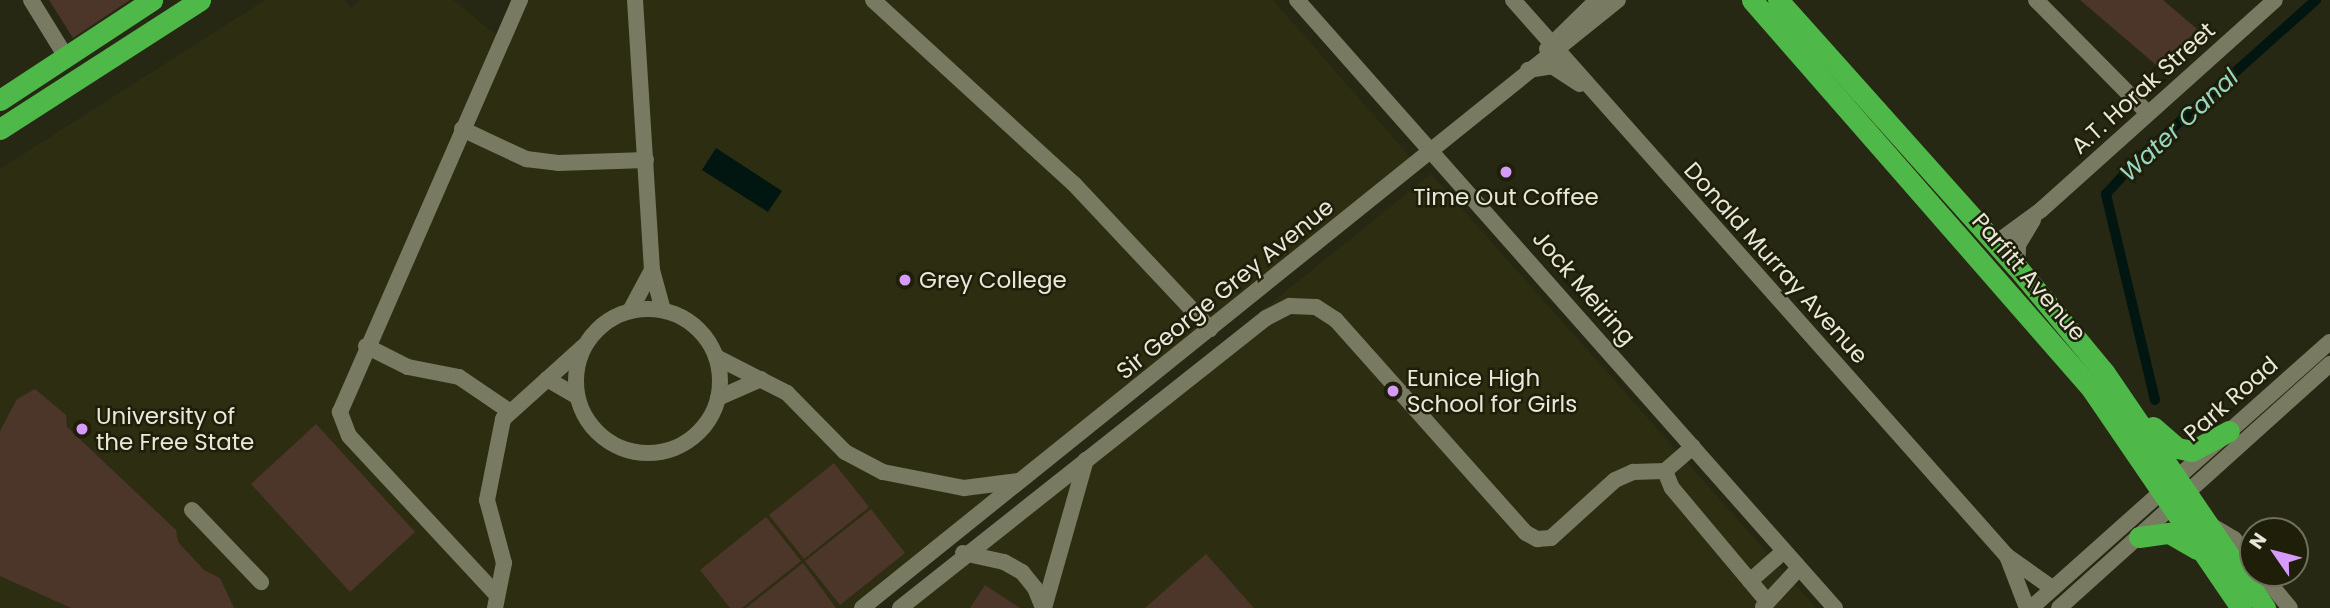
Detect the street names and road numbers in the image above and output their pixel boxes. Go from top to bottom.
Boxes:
street label: A.T. Horak Street [2065,16,2221,160]
street label: Donald Murray Avenue [1678,157,1874,369]
street label: Sir George Grey Avenue [1111,193,1339,385]
street label: Parfitt Avenue [1966,208,2092,346]
street label: Jock Meiring [1527,225,1641,351]
street label: Park Road [2178,351,2284,447]

